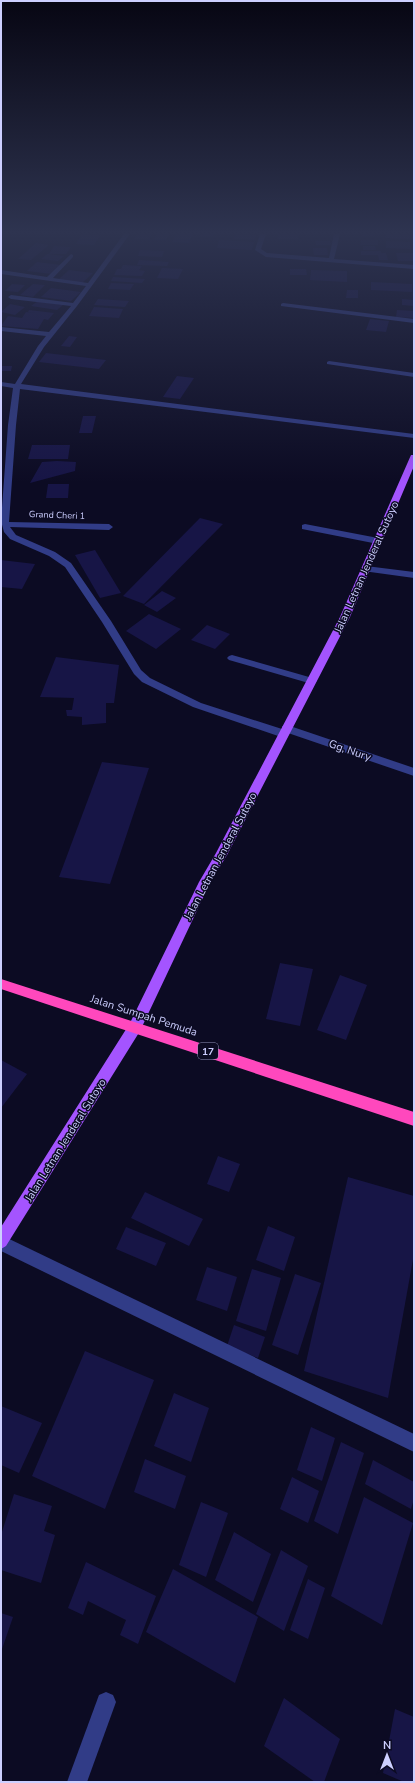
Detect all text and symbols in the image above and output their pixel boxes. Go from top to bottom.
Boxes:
street label: Jalan Letnan Jenderal Sutoyo [330,499,402,636]
street label: Grand Cheri 1 [29,508,85,522]
street label: Gg, Nury [327,736,373,765]
street label: Jalan Letnan Jenderal Sutoyo [180,790,261,924]
street label: Jalan Sumpah Pemuda [87,991,199,1040]
road number: 17 [198,1043,218,1059]
street label: Jalan Letnan Jenderal Sutoyo [21,1076,110,1206]
north arrow [367,1735,407,1775]
text: N [383,1738,391,1753]

